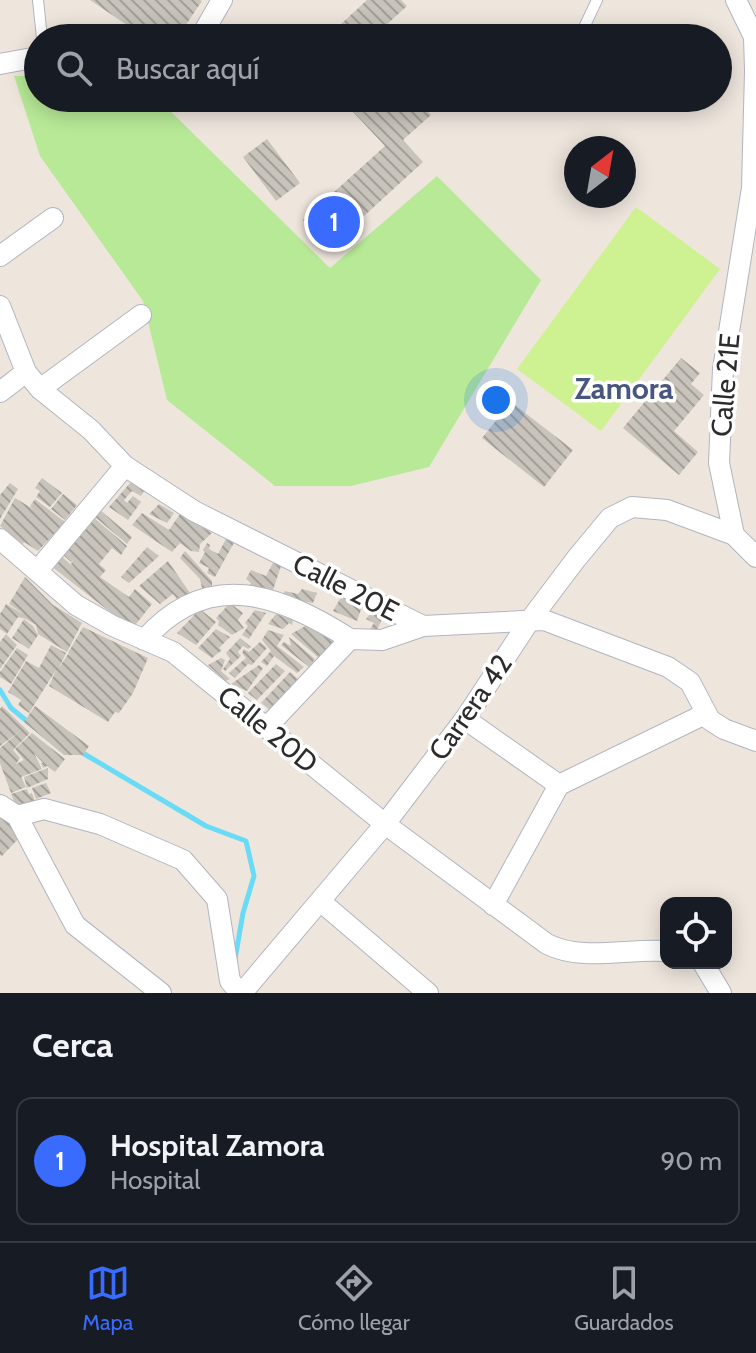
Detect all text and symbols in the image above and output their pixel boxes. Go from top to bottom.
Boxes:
search box [24,24,732,112]
icon: search [52,46,96,90]
text: Buscar aquí [116,50,259,87]
north arrow [564,136,636,208]
pin: 1 [308,192,360,252]
street label: Calle 21E [704,332,746,438]
district label: Zamora [575,370,674,407]
your location [476,380,516,420]
street label: Calle 20E [287,546,405,628]
street label: Carrera 42 [421,647,519,767]
street label: Calle 20D [211,678,325,780]
map controls [660,897,732,969]
button: locate [660,897,732,969]
text: Cerca [32,1024,113,1066]
text: Hospital Zamora [110,1127,324,1164]
text: 1 [55,1145,65,1177]
text: 90 m [660,1145,722,1177]
text: Hospital [110,1164,200,1196]
tab: Mapa [82,1261,133,1336]
tab: Cómo llegar [298,1261,410,1336]
tab: Guardados [574,1261,674,1336]

